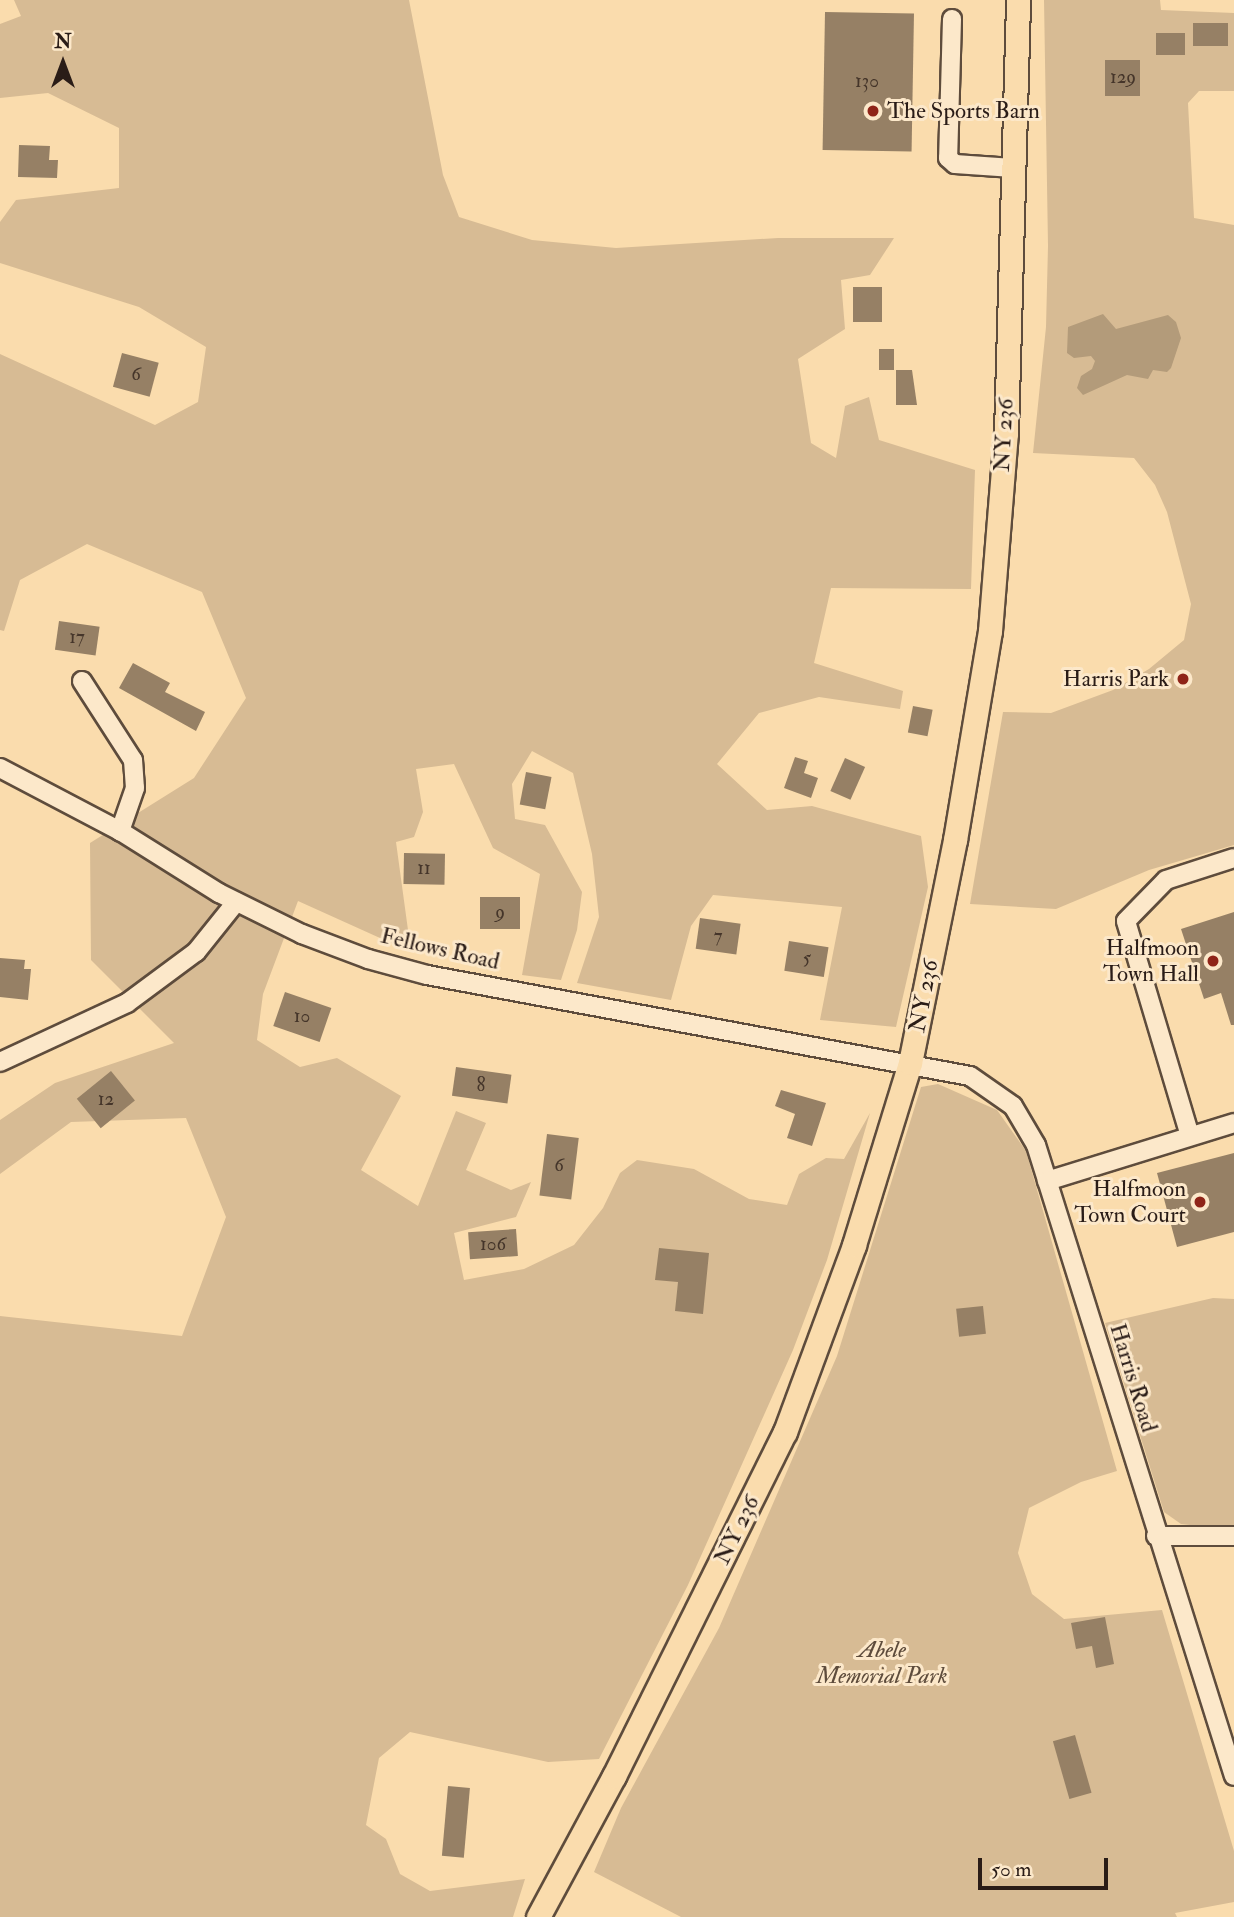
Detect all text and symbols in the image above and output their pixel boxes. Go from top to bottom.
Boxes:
north arrow [28,28,98,98]
text: N [54,30,72,54]
house number: 129 [1110,67,1136,89]
house number: 130 [855,71,879,93]
place label: The Sports Barn [887,97,1040,125]
marker: The Sports Barn [865,103,881,119]
house number: 6 [131,364,141,386]
street label: NY 236 [988,397,1020,473]
house number: 17 [69,627,85,649]
place label: Harris Park [1063,665,1169,693]
marker: Harris Park [1175,671,1191,687]
house number: 11 [417,858,431,880]
house number: 9 [495,902,505,924]
street label: Fellows Road [378,922,502,976]
house number: 7 [714,926,722,948]
place label: Halfmoon Town Hall [1103,934,1199,988]
house number: 5 [803,948,811,970]
marker: Halfmoon Town Hall [1205,953,1221,969]
street label: NY 236 [903,957,945,1035]
house number: 10 [294,1006,310,1028]
house number: 8 [477,1075,485,1097]
house number: 12 [98,1089,114,1111]
house number: 6 [554,1155,564,1177]
place label: Halfmoon Town Court [1074,1175,1186,1229]
marker: Halfmoon Town Court [1192,1194,1208,1210]
house number: 106 [480,1234,506,1256]
street label: Harris Road [1103,1320,1163,1436]
street label: NY 236 [708,1491,766,1569]
park label: Abele Memorial Park [816,1636,948,1690]
scale bar [982,1843,1112,1887]
text: 50 m [991,1856,1032,1883]

